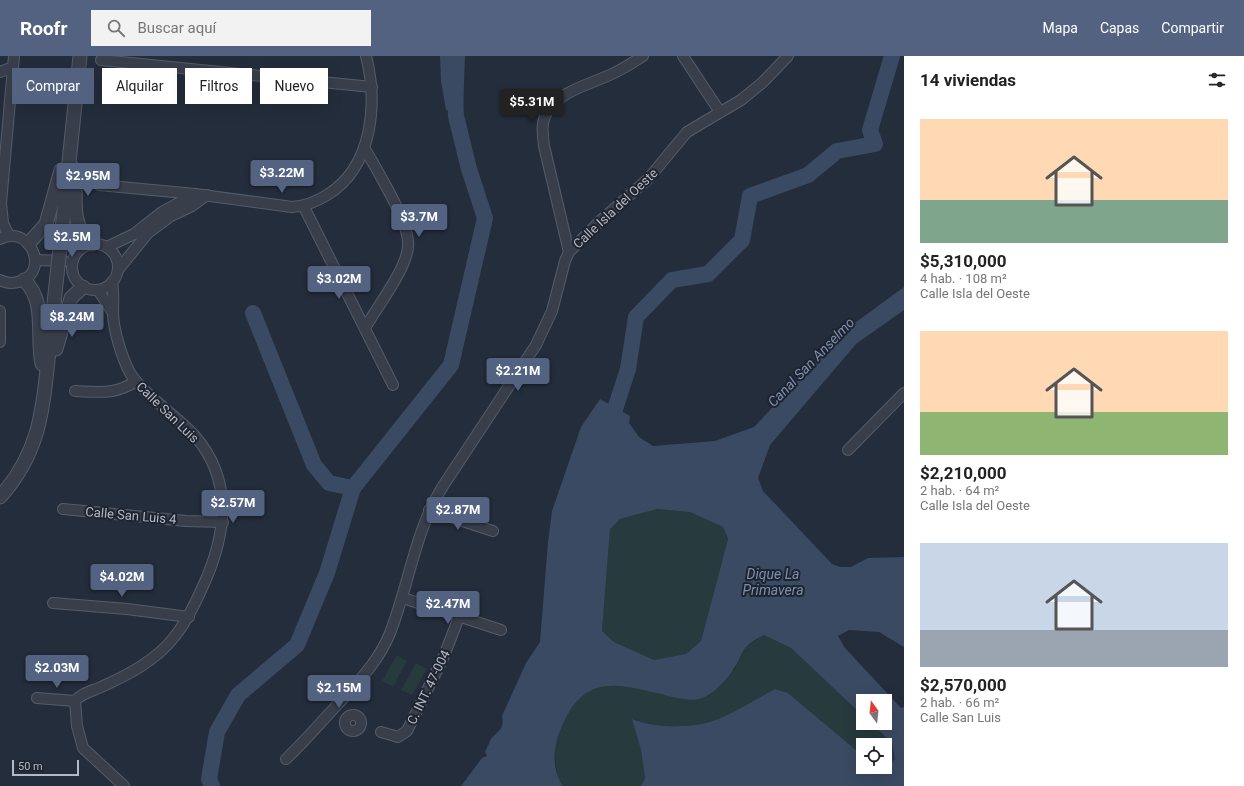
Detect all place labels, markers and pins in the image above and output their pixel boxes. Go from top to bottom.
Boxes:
pin: $5.31M [499,89,565,123]
pin: $3.22M [249,160,315,194]
pin: $2.95M [55,163,121,197]
pin: $3.7M [391,204,447,238]
pin: $2.5M [44,224,100,258]
pin: $3.02M [306,266,372,300]
pin: $8.24M [39,304,105,338]
pin: $2.21M [485,358,551,392]
pin: $2.57M [200,490,266,524]
pin: $2.87M [425,497,491,531]
pin: $4.02M [89,564,155,598]
pin: $2.47M [415,591,481,625]
pin: $2.03M [24,655,90,689]
pin: $2.15M [306,675,372,709]

